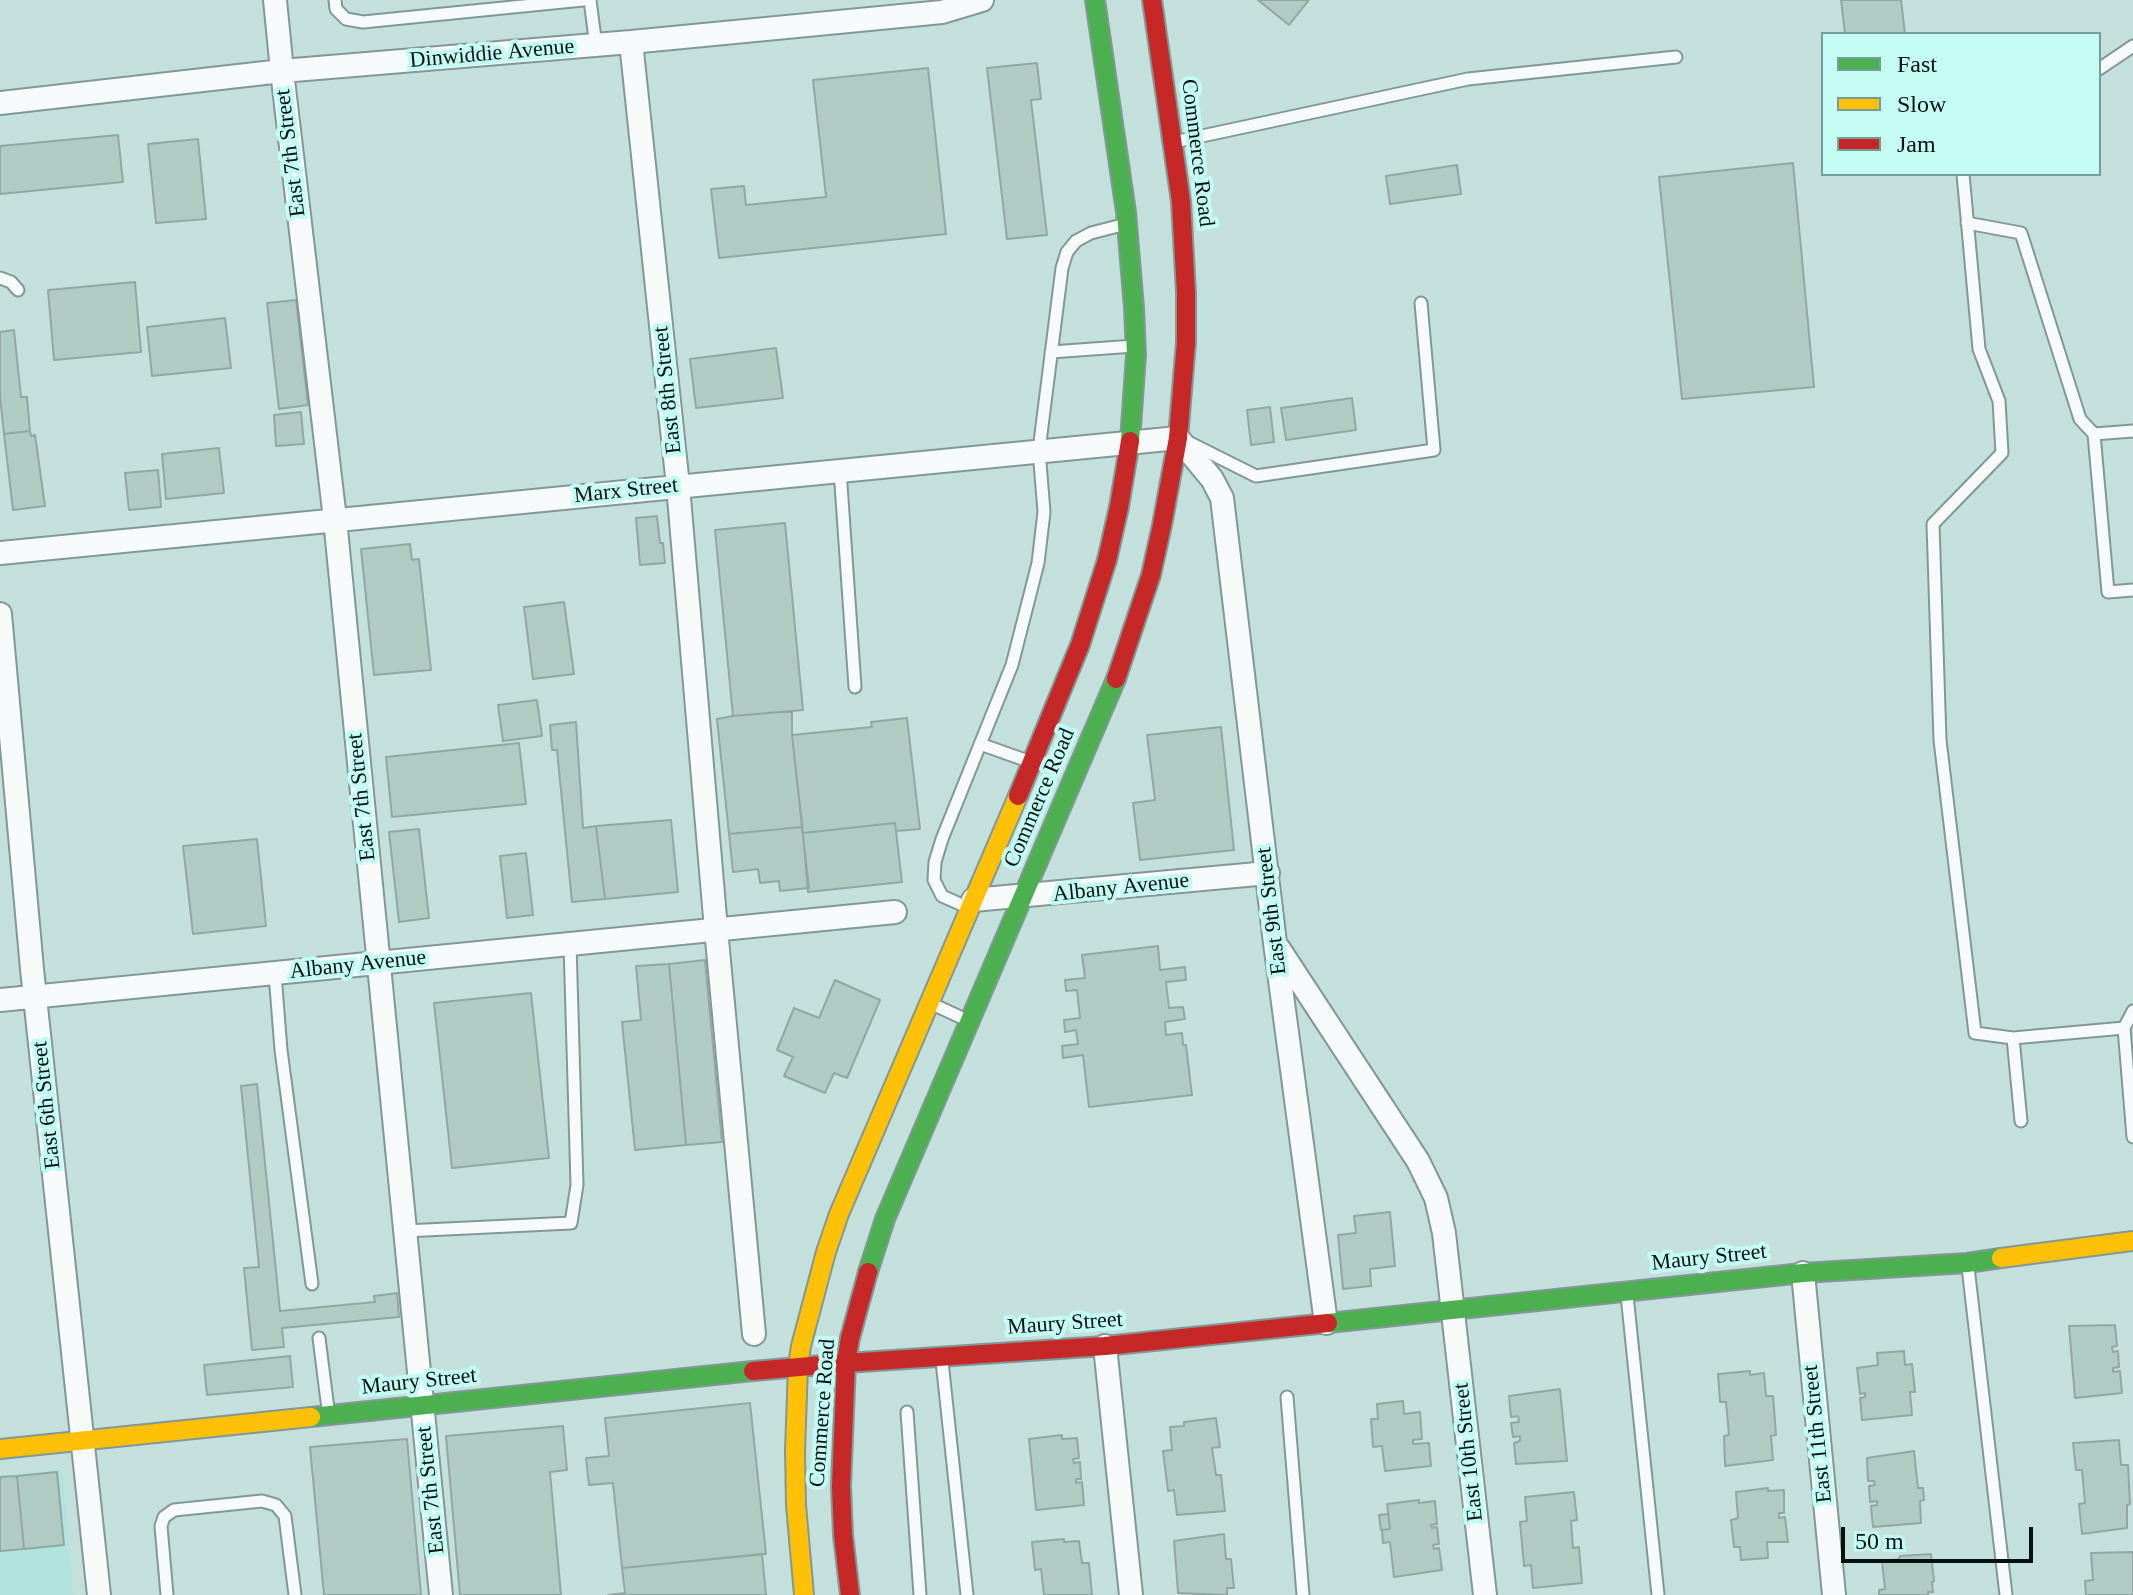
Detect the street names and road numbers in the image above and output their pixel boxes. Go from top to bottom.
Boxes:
street label: Dinwiddie Avenue [409,34,575,74]
street label: Commerce Road [1175,78,1219,228]
street label: East 7th Street [270,88,312,218]
street label: East 8th Street [648,325,688,455]
street label: Marx Street [573,472,679,510]
street label: Commerce Road [999,725,1081,871]
street label: East 7th Street [342,732,382,862]
street label: East 9th Street [1251,846,1293,976]
street label: Albany Avenue [1051,868,1191,908]
street label: Albany Avenue [288,945,428,985]
street label: East 6th Street [27,1040,67,1170]
street label: Maury Street [1650,1239,1768,1277]
street label: Maury Street [1006,1307,1124,1341]
street label: Commerce Road [805,1338,841,1488]
street label: Maury Street [360,1363,478,1401]
street label: East 11th Street [1798,1364,1838,1504]
street label: East 10th Street [1449,1381,1489,1523]
street label: East 7th Street [411,1425,451,1555]

